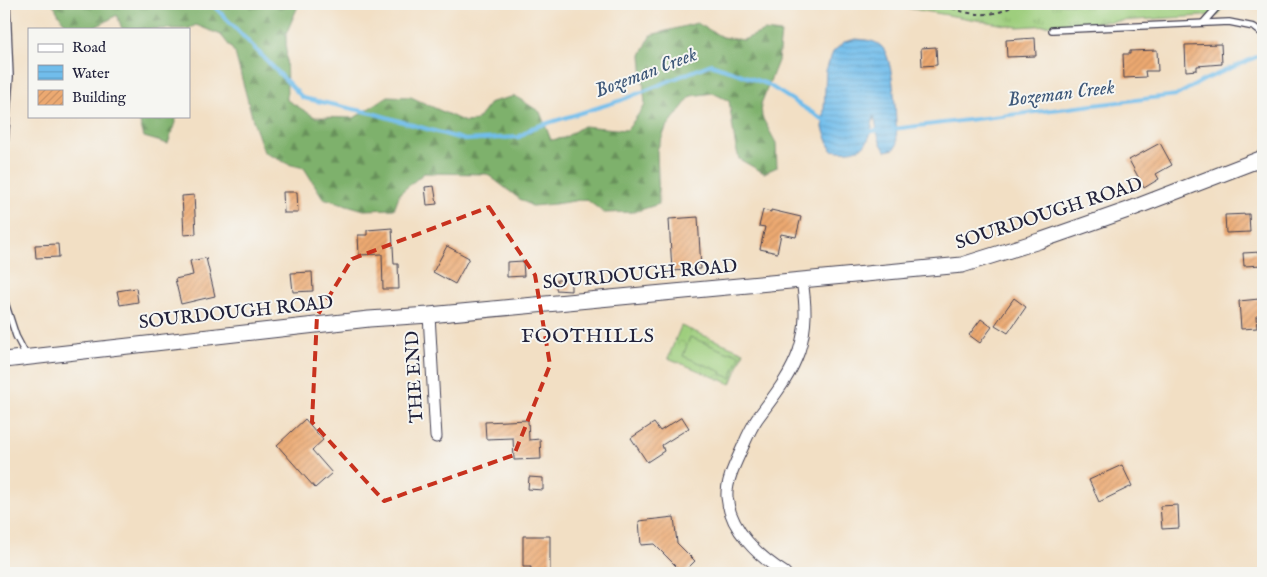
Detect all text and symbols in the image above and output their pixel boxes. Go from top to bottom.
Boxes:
legend [28,28,190,118]
text: Road [72,38,107,57]
water label: Bozeman Creek [591,42,701,104]
text: Water [72,64,110,83]
water label: Bozeman Creek [1006,75,1116,113]
text: Building [72,88,127,107]
street label: SOURDOUGH ROAD [952,172,1146,256]
street label: SOURDOUGH ROAD [542,255,738,295]
street label: SOURDOUGH ROAD [138,291,334,335]
district label: FOOTHILLS [521,324,655,349]
street label: THE END [401,330,429,424]

